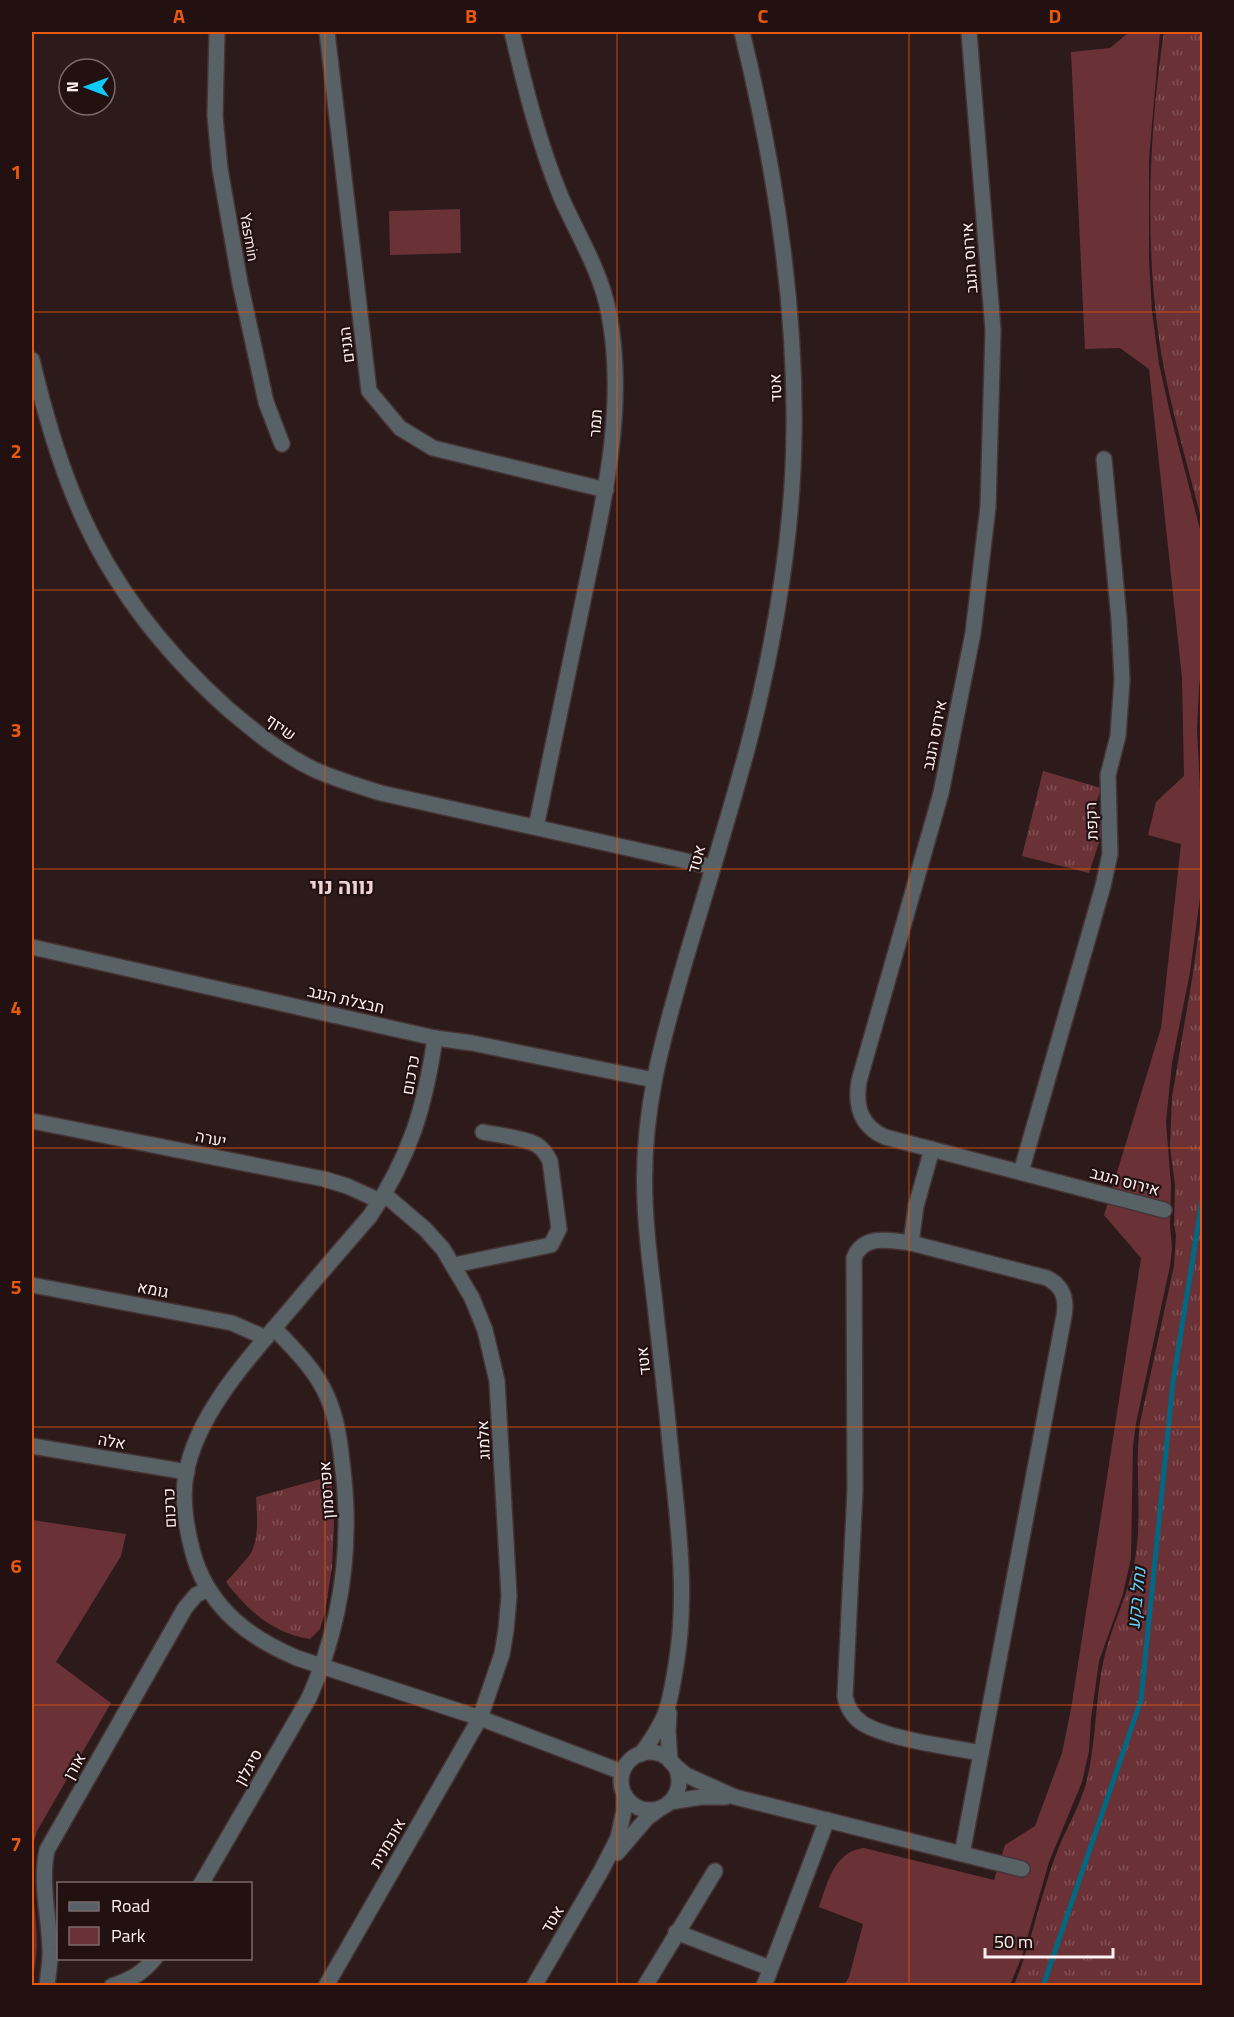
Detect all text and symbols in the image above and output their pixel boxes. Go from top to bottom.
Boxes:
text: A [173,0,185,31]
text: B [465,0,477,31]
text: C [758,0,769,31]
text: D [1049,0,1061,31]
north arrow [57,57,117,117]
text: N [60,81,84,93]
text: 1 [10,156,22,187]
street label: Yasmin [234,211,266,263]
street label: אירוס הנגב [955,222,983,294]
street label: הגנים [332,325,360,365]
street label: אטד [763,373,787,403]
street label: תמר [582,408,608,438]
text: 2 [10,435,22,466]
street label: אירוס הנגב [915,698,953,772]
street label: שיזף [261,708,301,746]
text: 3 [10,714,22,745]
street label: רקפת [1078,802,1104,840]
street label: אטד [681,842,711,876]
district label: נווה נוי [310,869,374,903]
street label: חבצלת הנגב [305,978,387,1020]
text: 4 [10,992,22,1023]
street label: כרכום [395,1053,425,1097]
street label: יערה [193,1123,229,1153]
street label: אירוס הנגב [1088,1160,1162,1202]
text: 5 [10,1271,22,1302]
street label: גומא [135,1274,171,1304]
street label: אטד [630,1346,656,1376]
street label: אלמוג [470,1420,496,1460]
street label: אלה [96,1427,128,1455]
street label: אפרסמון [312,1460,340,1520]
street label: כרכום [156,1487,182,1529]
text: 6 [10,1550,22,1581]
water label: נחל בקע [1119,1564,1153,1630]
street label: סיגלון [228,1744,268,1790]
street label: אורן [57,1748,91,1784]
street label: אוכמנית [363,1813,411,1873]
text: 7 [10,1828,22,1859]
legend [57,1882,252,1960]
text: Road [111,1892,150,1919]
street label: אטד [534,1901,570,1937]
scale bar [985,1921,1112,1959]
text: Park [111,1922,146,1949]
text: 50 m [994,1928,1033,1955]

